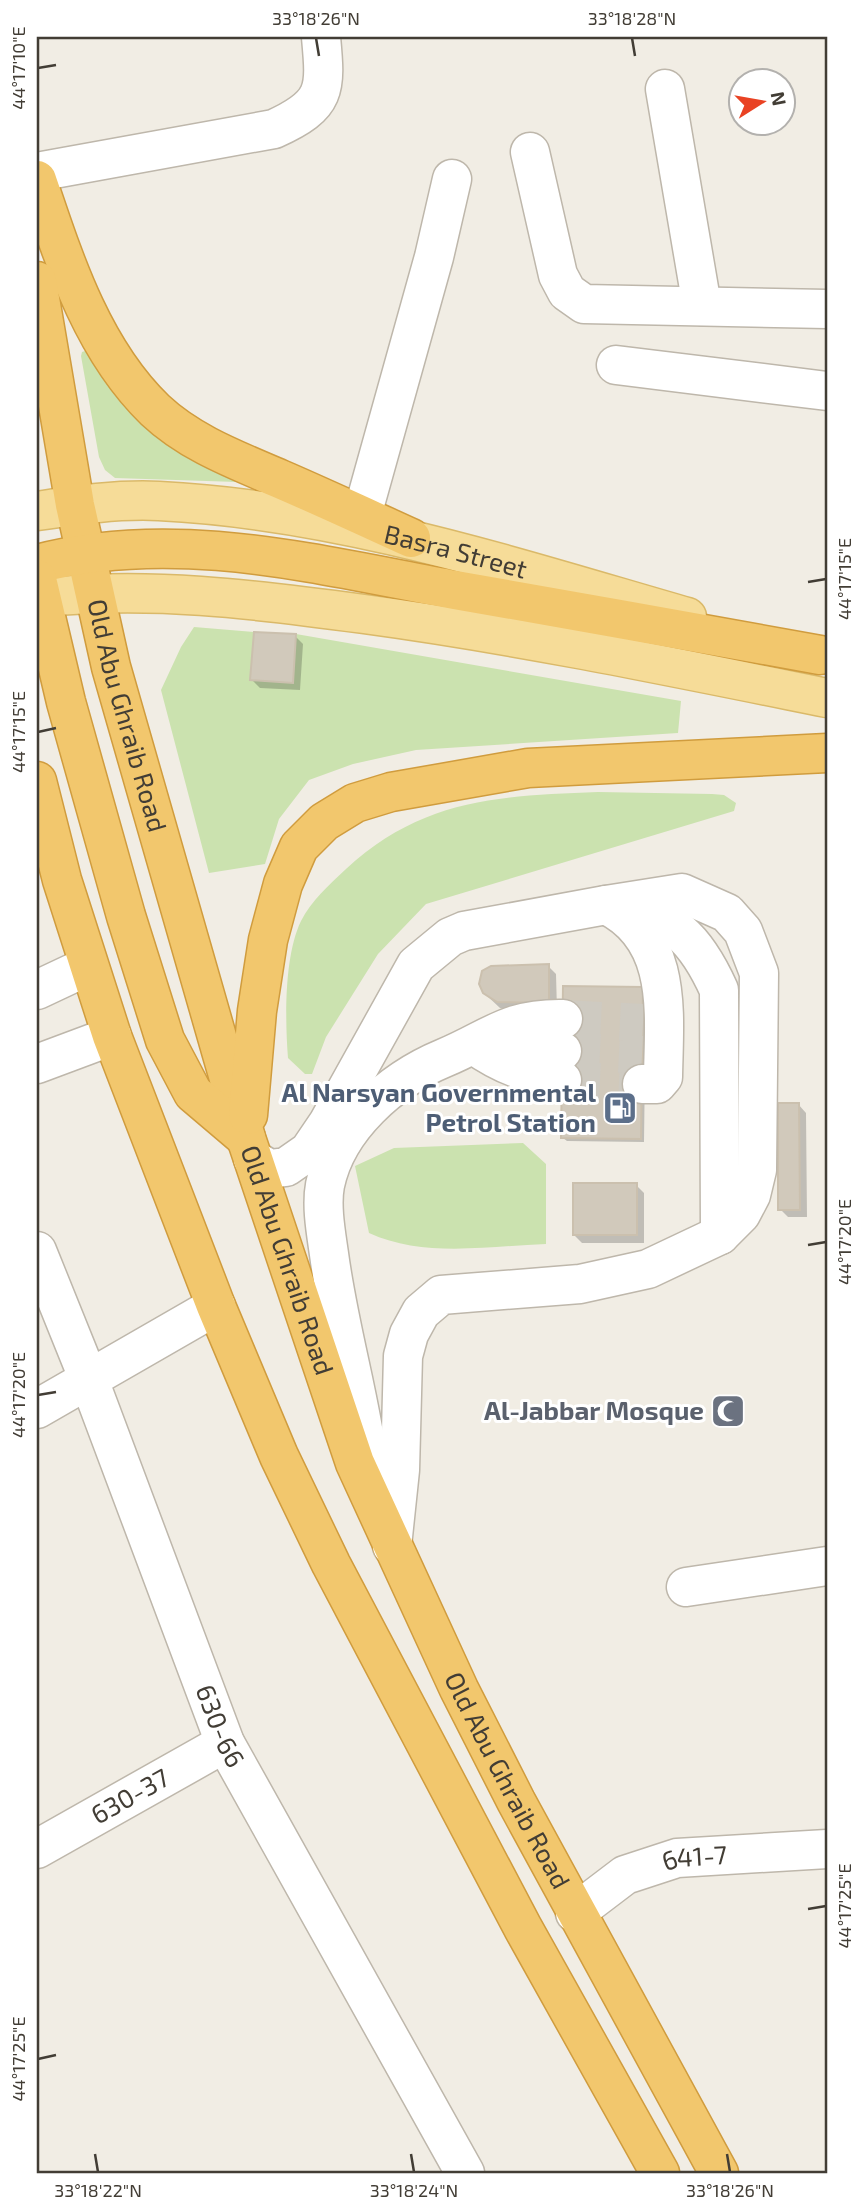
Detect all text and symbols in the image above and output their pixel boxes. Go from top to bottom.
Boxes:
text: 33°18'26"N [272,7,360,29]
text: 33°18'28"N [588,7,676,29]
text: 44°17'10"E [7,26,29,110]
north arrow [728,66,798,136]
text: N [767,90,792,108]
street label: Basra Street [381,517,531,584]
text: 44°17'15"E [833,538,855,620]
street label: Old Abu Ghraib Road [82,596,174,835]
text: 44°17'15"E [7,691,29,773]
place label: Al Narsyan Governmental Petrol Station [281,1076,596,1137]
fuel station icon: Al Narsyan Governmental Petrol Station [601,1089,639,1127]
street label: Old Abu Ghraib Road [236,1141,341,1378]
text: 44°17'20"E [833,1199,855,1285]
text: 44°17'20"E [7,1352,29,1438]
mosque icon: Al-Jabbar Mosque [709,1392,747,1430]
place label: Al-Jabbar Mosque [484,1394,704,1425]
street label: Old Abu Ghraib Road [439,1667,578,1893]
street label: 630-66 [191,1680,252,1772]
street label: 630-37 [85,1761,174,1829]
street label: 641-7 [657,1838,728,1876]
text: 44°17'25"E [833,1863,855,1949]
text: 44°17'25"E [7,2016,29,2102]
text: 33°18'22"N [54,2179,142,2201]
text: 33°18'24"N [370,2179,458,2201]
text: 33°18'26"N [686,2179,774,2201]

